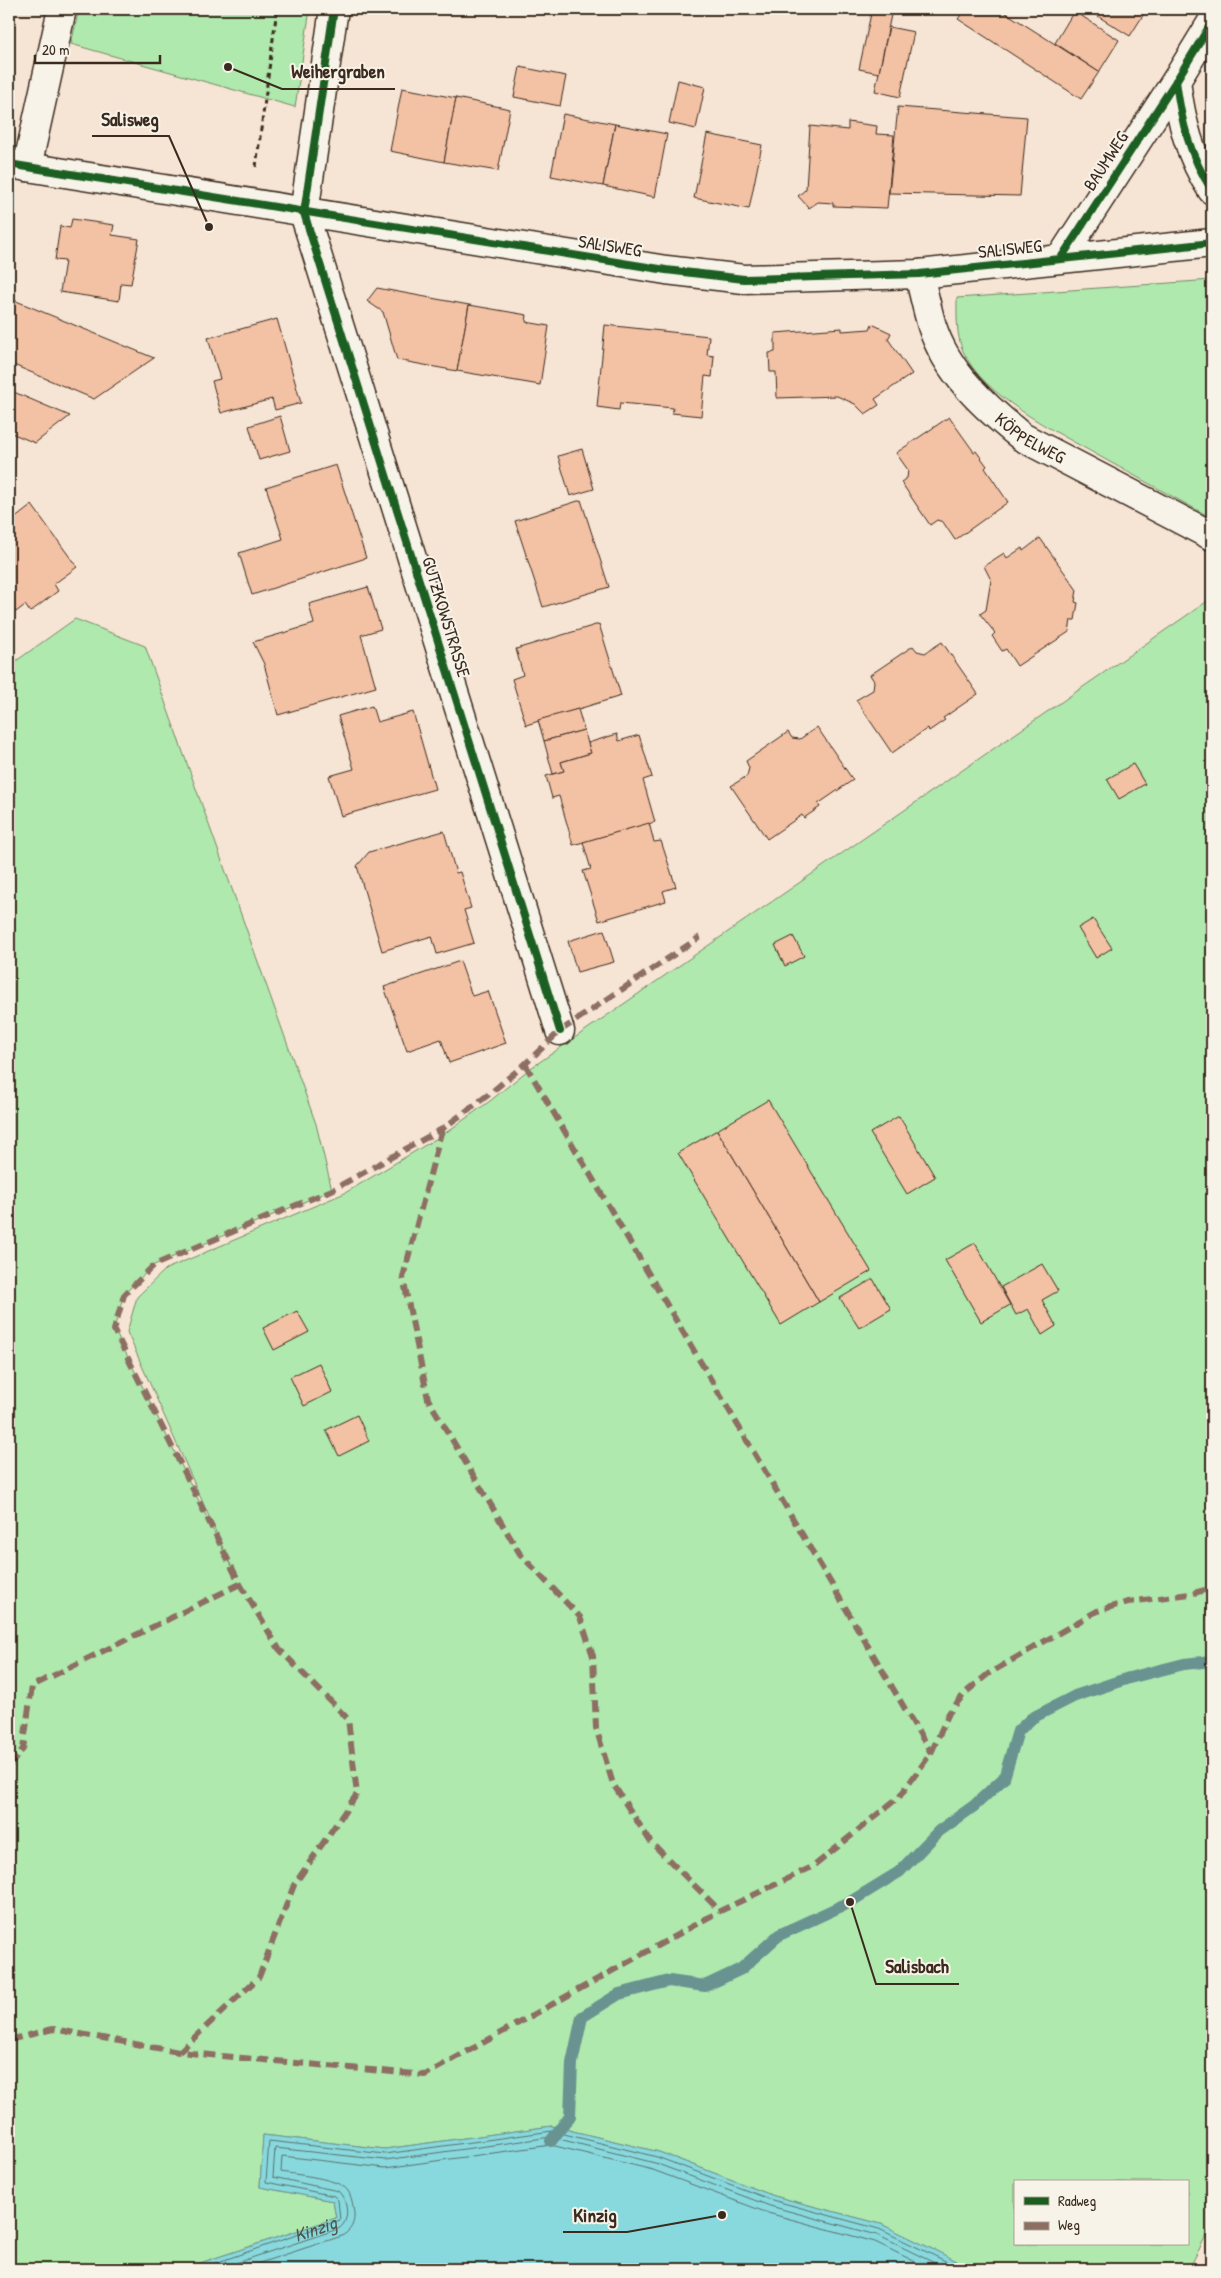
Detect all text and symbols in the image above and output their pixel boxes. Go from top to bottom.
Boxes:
scale bar [35,32,160,64]
text: 20 m [42,39,69,60]
callout: Weihergraben [282,55,395,89]
text: Weihergraben [291,58,385,85]
callout: Salisweg [92,102,169,136]
text: Salisweg [101,106,159,133]
street label: BAUMWEG [1077,126,1134,195]
street label: SALISWEG [577,228,644,263]
street label: SALISWEG [977,233,1043,264]
street label: KÖPPELWEG [990,407,1070,470]
street label: GUTZKOWSTRASSE [416,554,477,680]
callout: Salisbach [876,1950,959,1984]
text: Salisbach [885,1953,949,1979]
legend [1014,2180,1188,2246]
text: Radweg [1058,2190,1096,2211]
callout: Kinzig [563,2198,627,2232]
text: Kinzig [573,2202,617,2229]
water label: Kinzig [290,2209,342,2248]
text: Weg [1058,2214,1080,2235]

